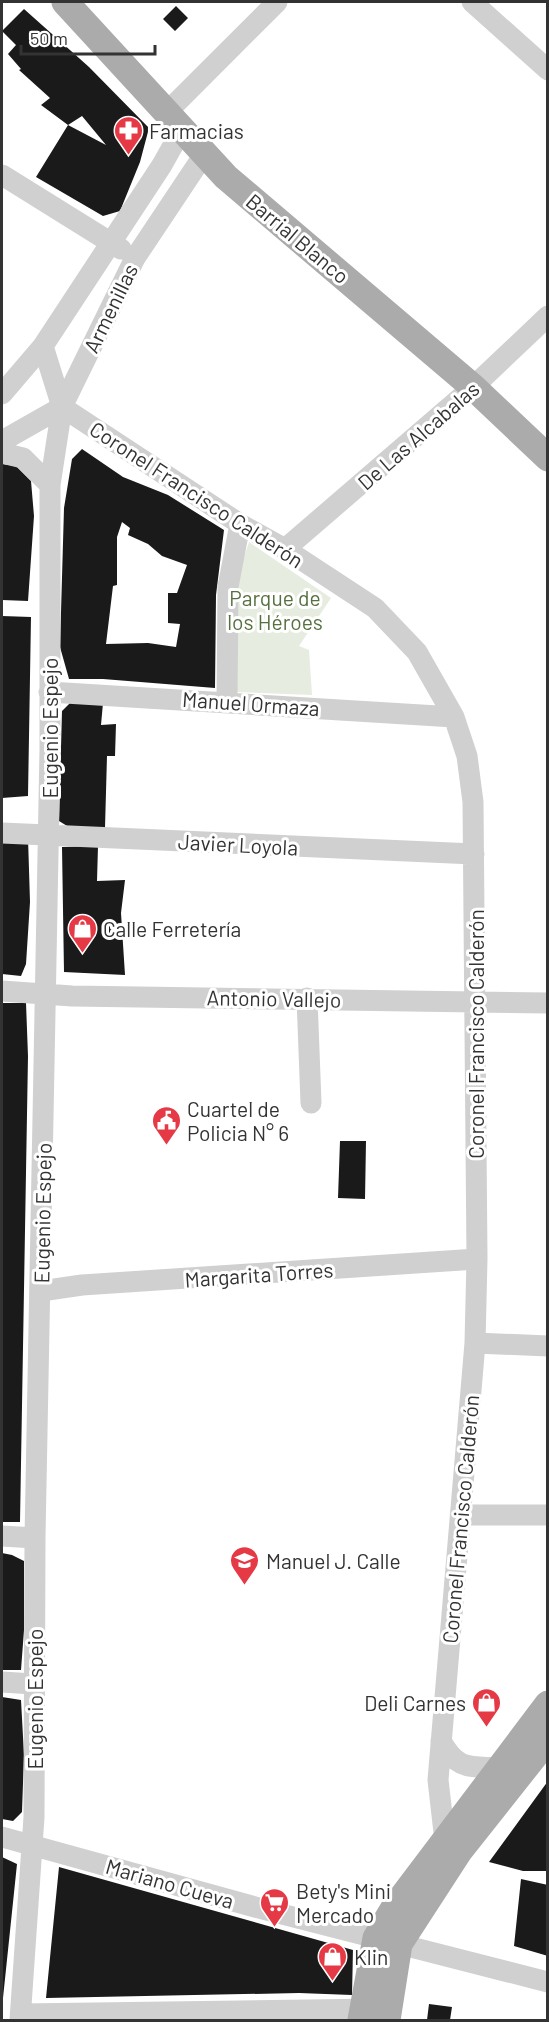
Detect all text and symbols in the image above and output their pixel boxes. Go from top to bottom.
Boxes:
scale bar [21,18,154,56]
text: 50 m [30,27,68,49]
pharmacy icon: Farmacias [112,114,144,156]
place label: Farmacias [149,118,244,143]
street label: Barrial Blanco [242,188,354,288]
street label: Armenillas [78,259,142,357]
street label: De Las Alcabalas [352,376,484,494]
street label: Coronel Francisco Calderón [86,416,308,572]
park label: Parque de los Héroes [227,585,323,634]
street label: Eugenio Espejo [37,658,62,798]
street label: Manuel Ormaza [182,686,320,720]
street label: Javier Loyola [177,828,299,860]
street label: Coronel Francisco Calderón [463,909,488,1159]
shop icon: Calle Ferretería [66,912,98,954]
place label: Calle Ferretería [103,916,241,941]
street label: Antonio Vallejo [206,984,342,1012]
place label: Cuartel de Policia N° 6 [187,1096,289,1145]
public building icon: Cuartel de Policia N° 6 [150,1104,182,1146]
street label: Eugenio Espejo [28,1142,56,1284]
street label: Margarita Torres [184,1256,334,1292]
street label: Coronel Francisco Calderón [437,1394,483,1644]
school or university icon: Manuel J. Calle [229,1544,261,1586]
place label: Manuel J. Calle [266,1548,401,1573]
street label: Eugenio Espejo [22,1629,47,1769]
shop icon: Deli Carnes [471,1686,503,1728]
place label: Deli Carnes [364,1690,466,1715]
street label: Mariano Cueva [103,1853,237,1913]
place label: Bety's Mini Mercado [296,1878,391,1927]
supermarket icon: Bety's Mini Mercado [259,1886,291,1928]
shop icon: Klin [317,1940,349,1982]
place label: Klin [354,1944,388,1969]

